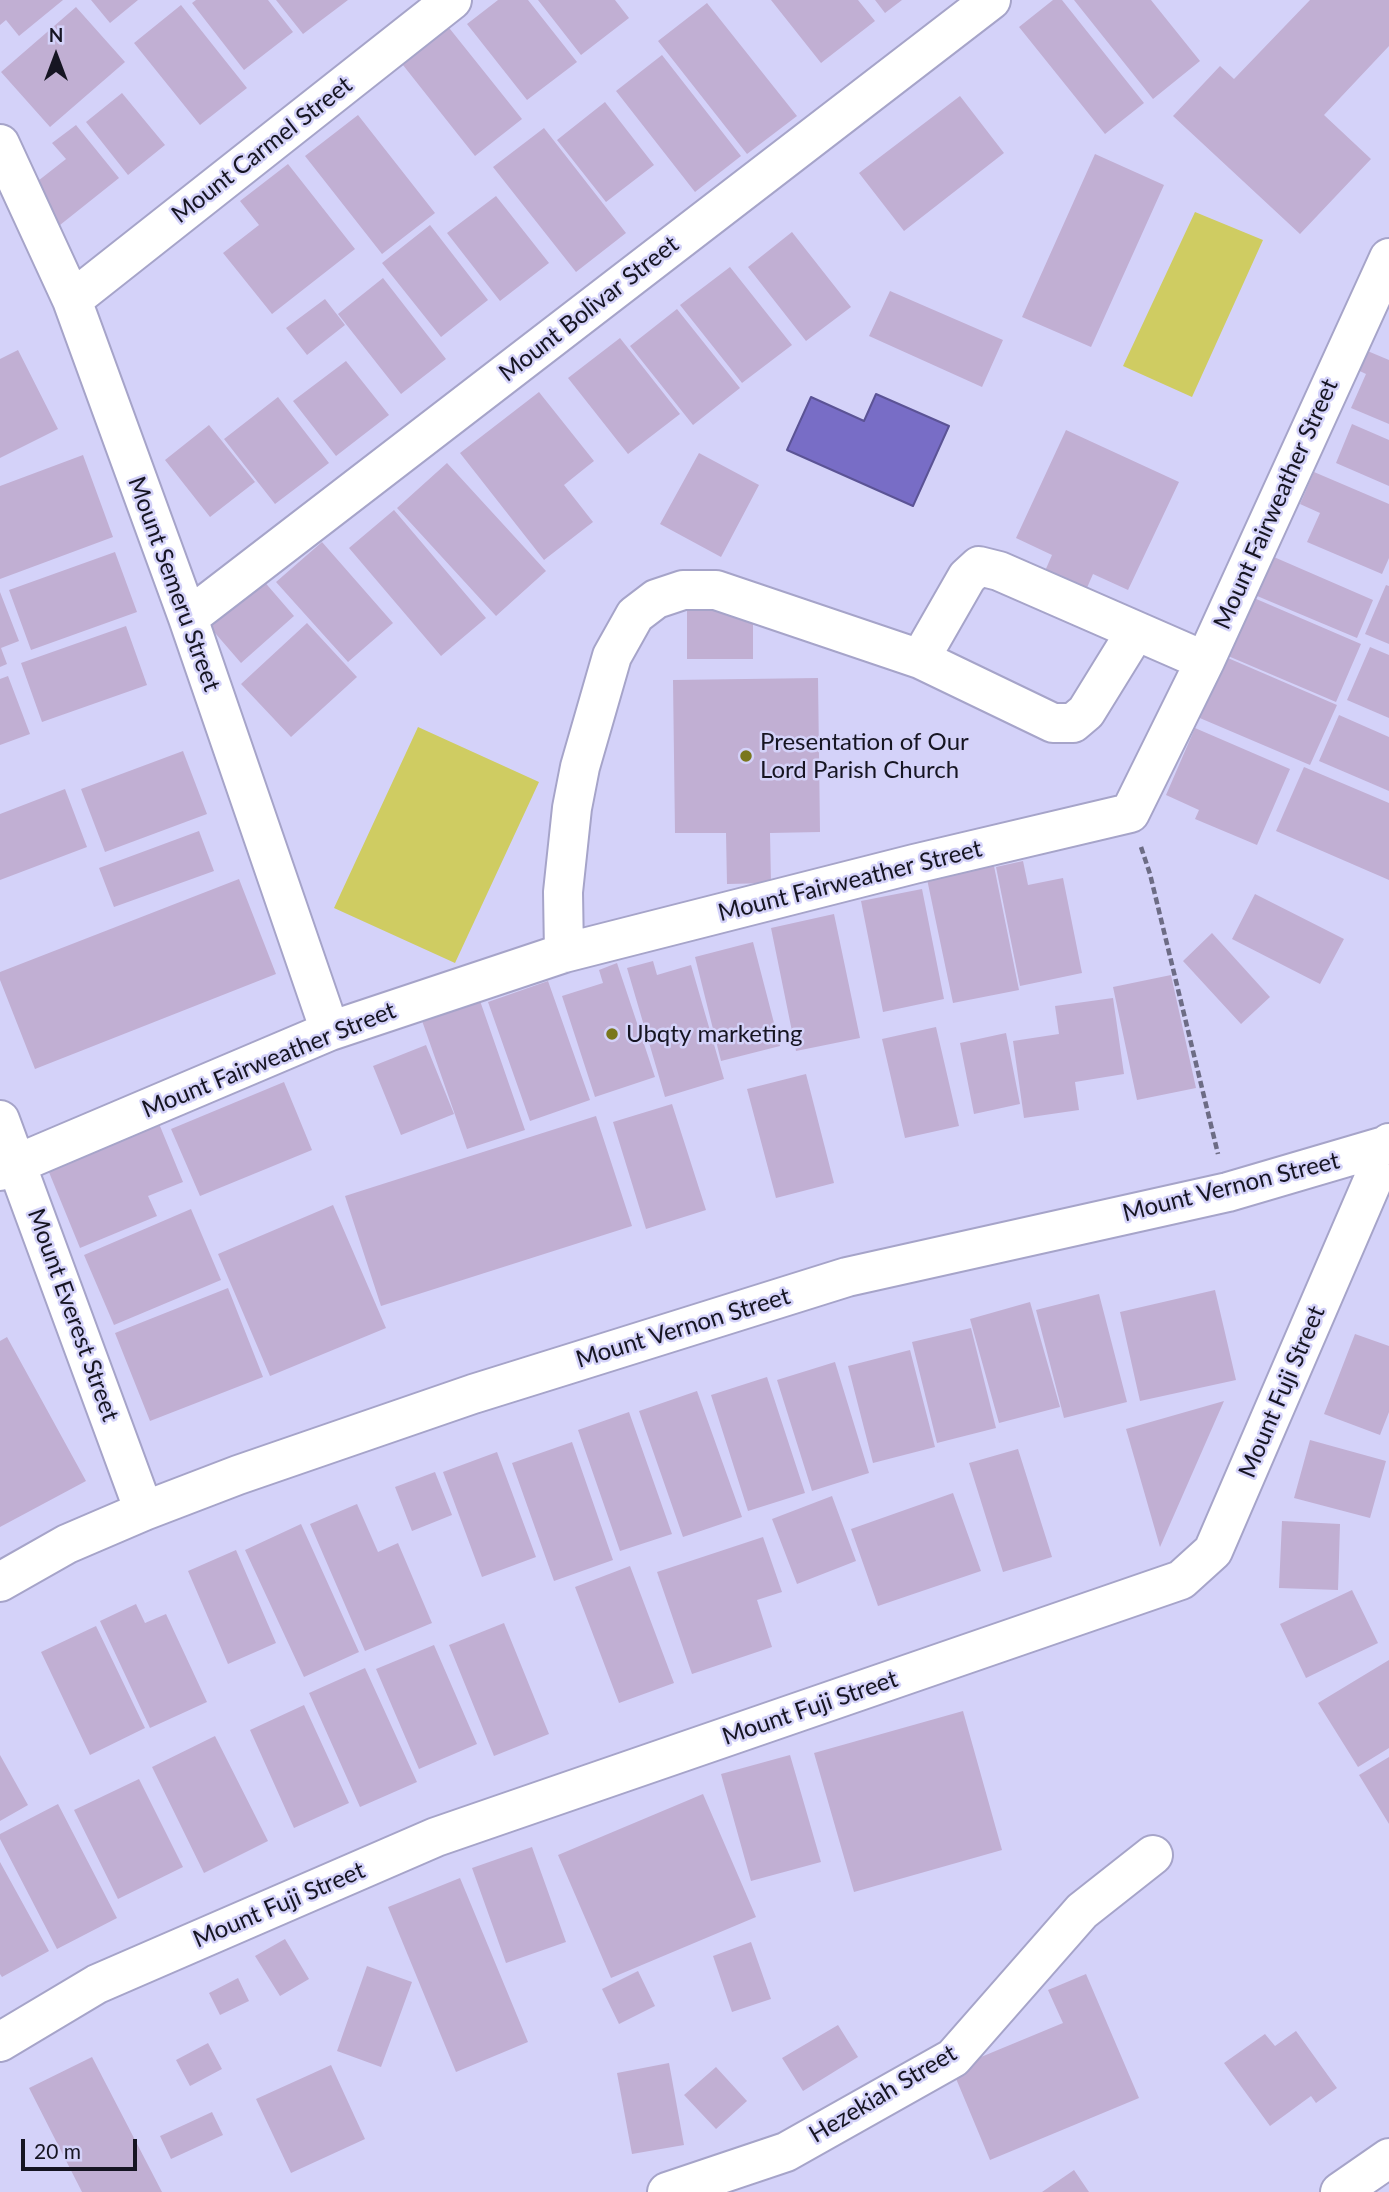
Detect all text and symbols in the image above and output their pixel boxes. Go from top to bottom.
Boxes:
north arrow [21,21,91,91]
text: N [49,23,63,46]
street label: Mount Carmel Street [166,71,358,229]
street label: Mount Bolivar Street [494,230,684,388]
street label: Mount Fairweather Street [1208,374,1344,634]
street label: Mount Semeru Street [122,473,226,695]
place label: Presentation of Our Lord Parish Church [760,728,969,784]
marker: Presentation of Our Lord Parish Church [738,748,754,764]
street label: Mount Fairweather Street [715,834,985,928]
street label: Mount Fairweather Street [138,996,400,1124]
place label: Ubqty marketing [626,1020,803,1048]
marker: Ubqty marketing [604,1026,620,1042]
street label: Mount Vernon Street [1120,1146,1342,1228]
street label: Mount Everest Street [21,1205,125,1425]
street label: Mount Vernon Street [572,1282,794,1374]
street label: Mount Fuji Street [1233,1302,1331,1482]
street label: Mount Fuji Street [718,1664,902,1752]
street label: Mount Fuji Street [189,1856,369,1954]
street label: Hezekiah Street [804,2039,962,2149]
scale bar [24,2126,140,2170]
text: 20 m [34,2138,81,2163]

